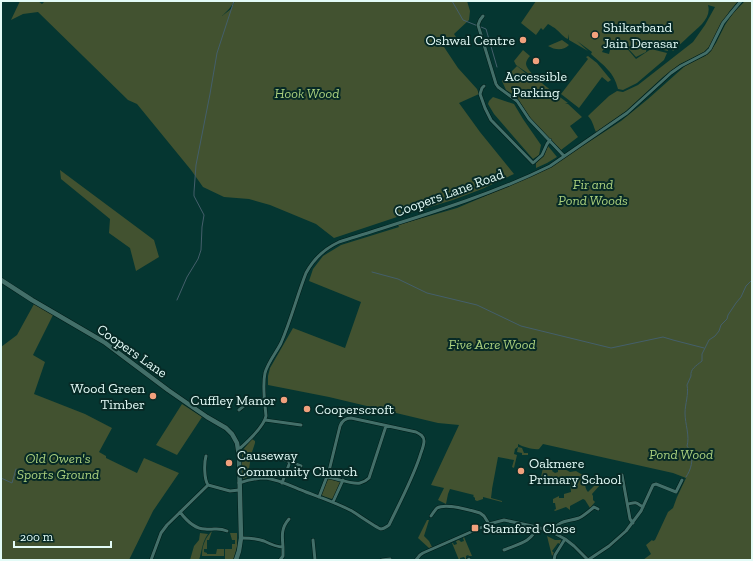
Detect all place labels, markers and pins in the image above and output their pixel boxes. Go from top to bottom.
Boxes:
place label: Shikarband Jain Derasar [603,19,679,52]
marker: Shikarband Jain Derasar [590,30,600,40]
place label: Oshwal Centre [425,32,515,49]
marker: Oshwal Centre [518,35,528,45]
marker: Accessible Parking [531,56,541,66]
place label: Accessible Parking [505,68,568,101]
place label: Wood Green Timber [71,380,145,413]
marker: Wood Green Timber [148,391,158,401]
place label: Cuffley Manor [191,392,276,409]
marker: Cuffley Manor [279,395,289,405]
place label: Cooperscroft [315,401,395,418]
marker: Cooperscroft [302,404,312,414]
place label: Causeway Community Church [237,447,357,480]
place label: Oakmere Primary School [529,455,622,488]
marker: Causeway Community Church [224,458,234,468]
marker: Oakmere Primary School [516,466,526,476]
place label: Stamford Close [483,520,576,537]
marker: Stamford Close [470,523,480,533]

